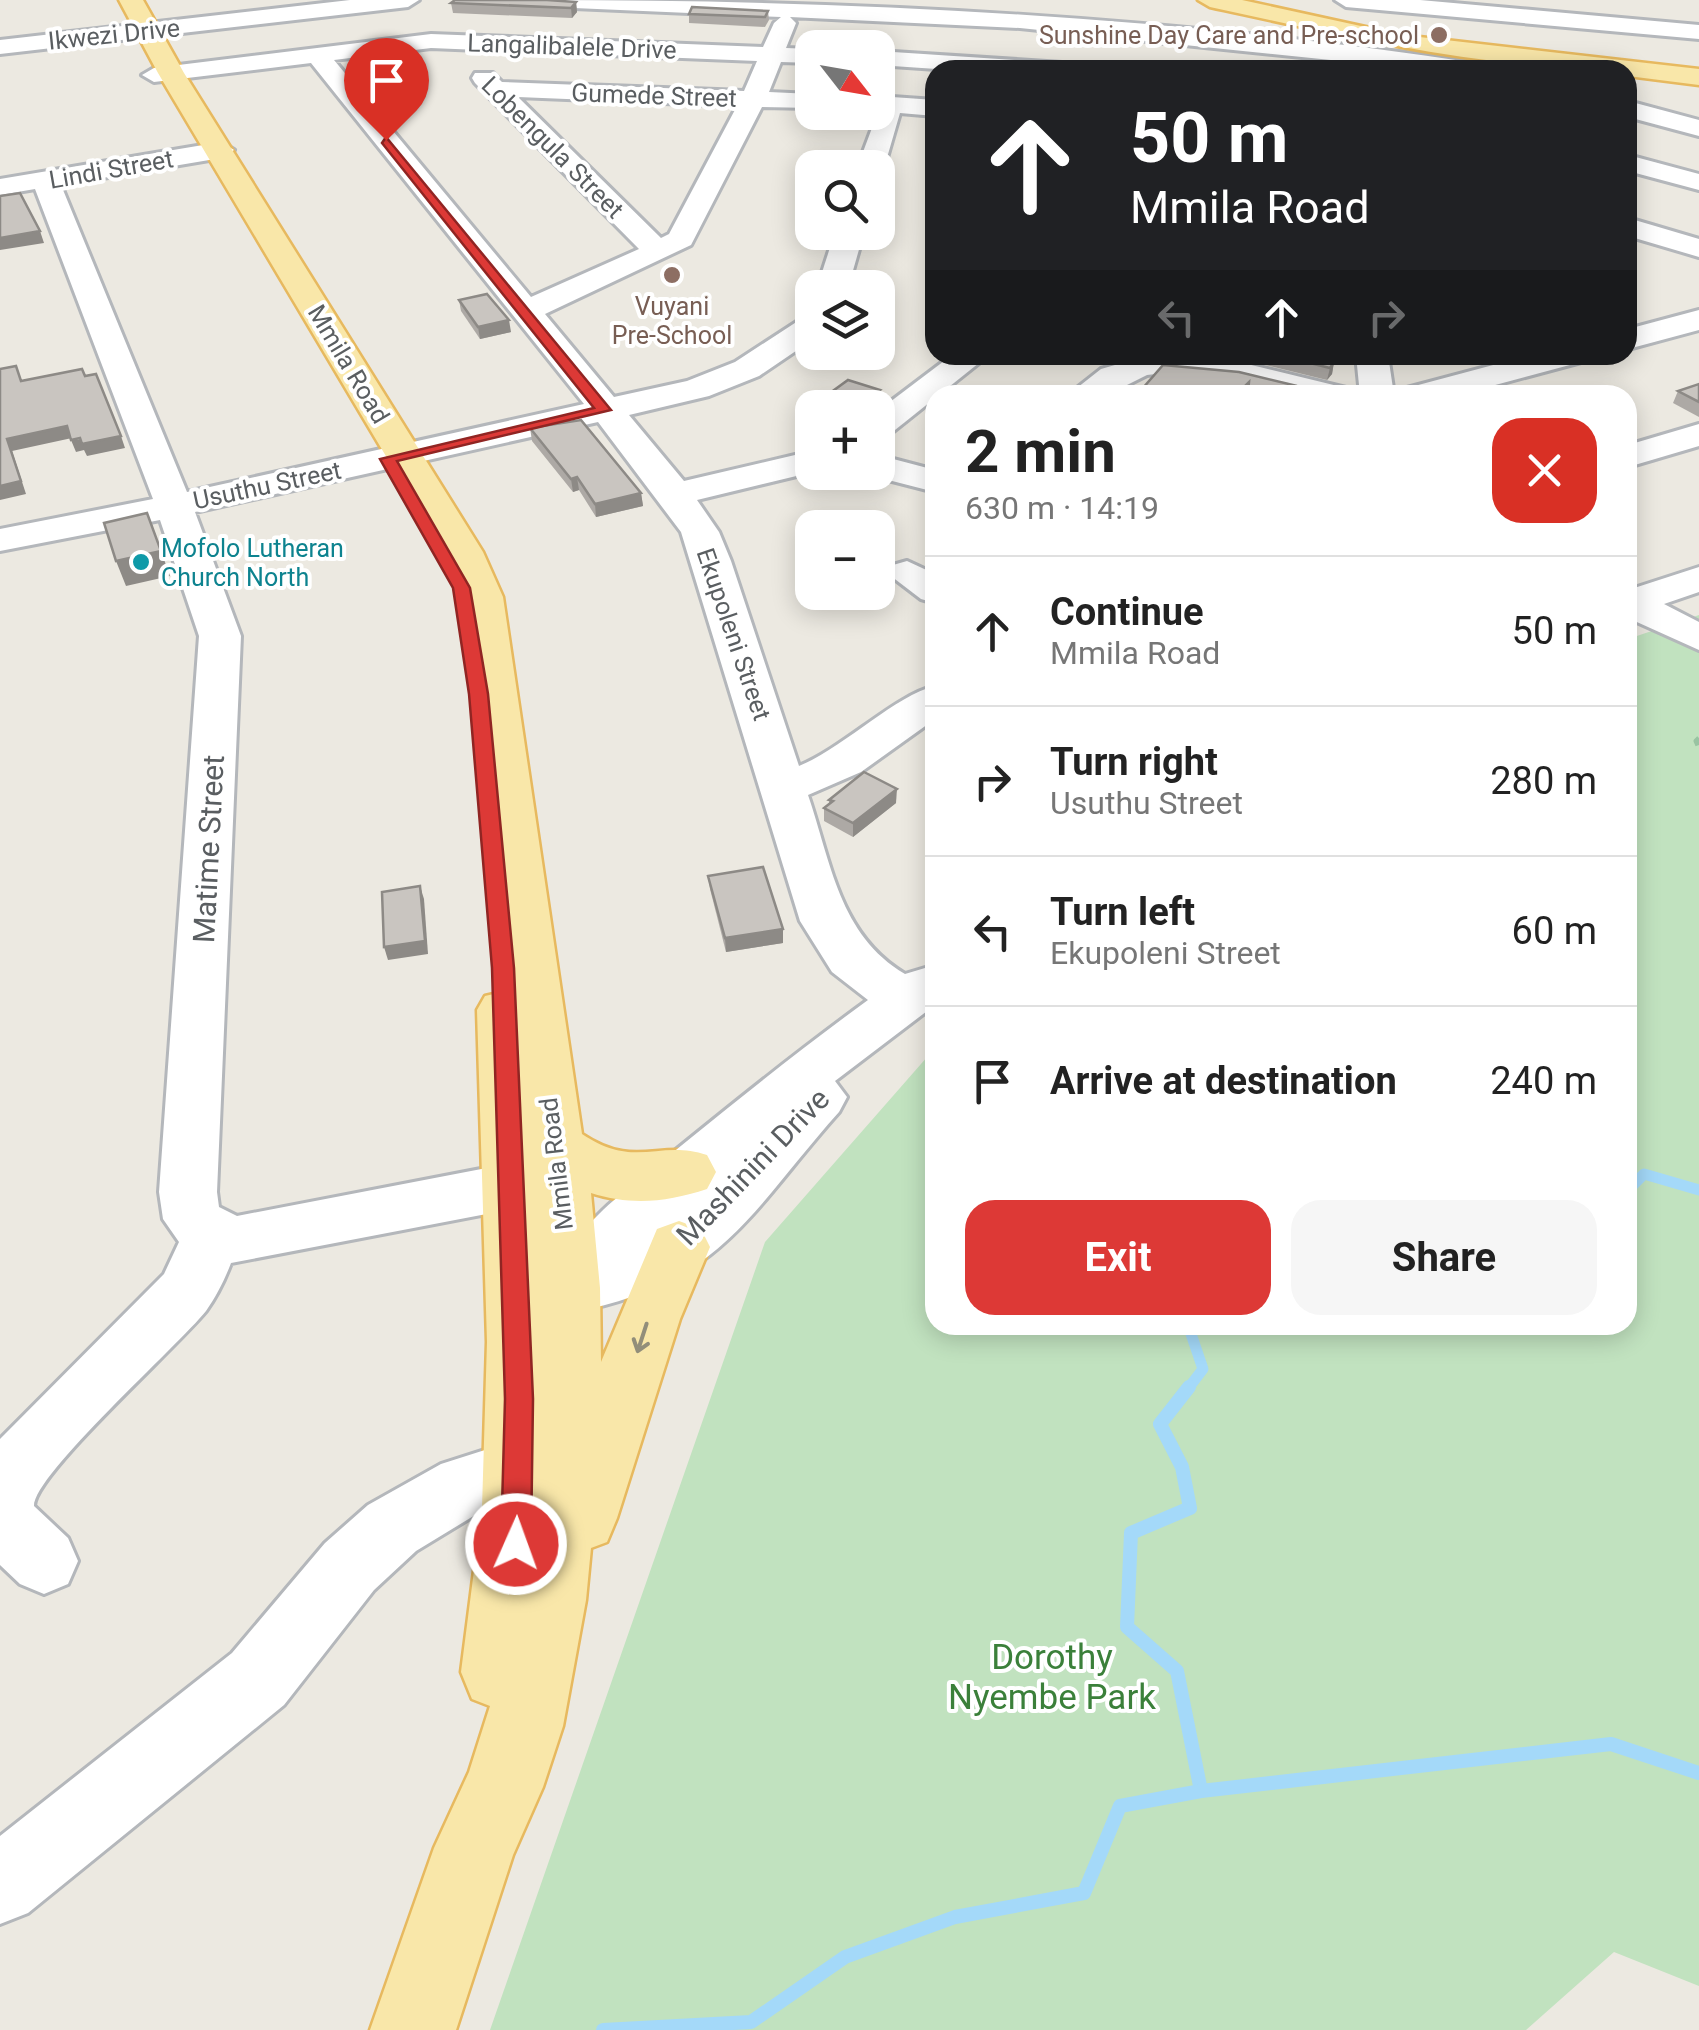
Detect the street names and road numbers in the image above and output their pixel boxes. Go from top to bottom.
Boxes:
street label: Ikwezi Drive [47,13,181,56]
street label: Langalibalele Drive [467,28,677,65]
street label: Lobengula Street [476,70,630,224]
street label: Gumede Street [571,78,737,113]
street label: Lindi Street [47,144,175,195]
street label: Mmila Road [302,300,395,429]
street label: Usuthu Street [190,456,344,515]
street label: Ekupoleni Street [690,544,777,724]
street label: Matime Street [186,754,231,944]
street label: Mashinini Drive [669,1081,836,1252]
street label: Mmila Road [534,1096,579,1232]

